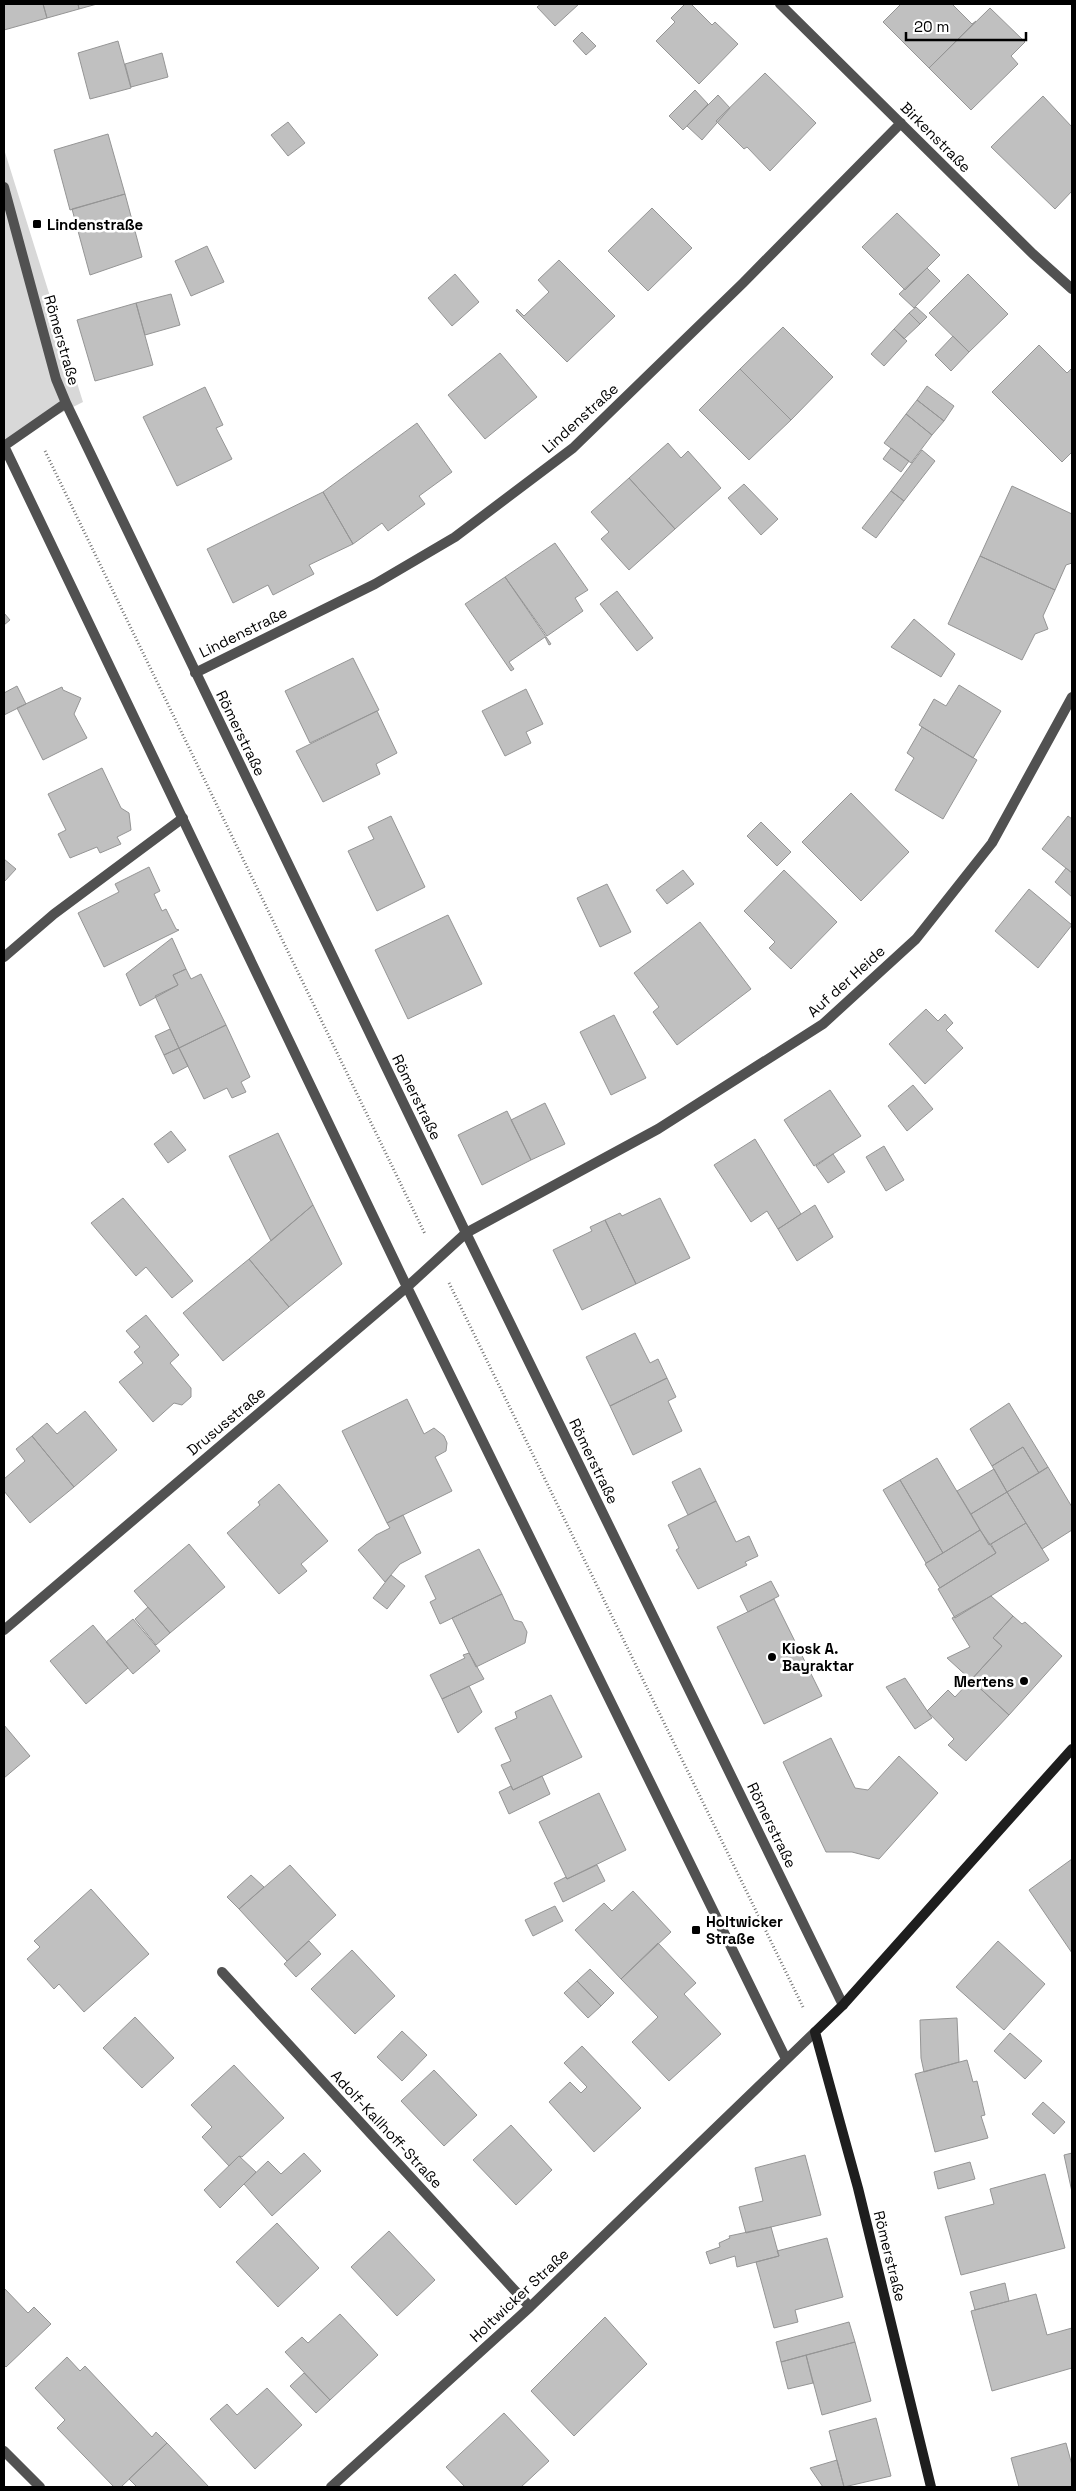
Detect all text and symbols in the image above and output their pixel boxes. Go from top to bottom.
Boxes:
scale bar [906,10,1026,42]
text: 20 m [914,17,949,36]
street label: Birkenstraße [897,98,975,176]
place label: Lindenstraße [47,215,144,234]
marker: Lindenstraße [31,218,43,230]
street label: Römerstraße [40,293,84,387]
street label: Lindenstraße [538,379,622,457]
street label: Lindenstraße [196,602,290,662]
street label: Römerstraße [212,687,270,779]
street label: Auf der Heide [803,941,889,1021]
street label: Römerstraße [388,1051,446,1143]
street label: Drususstraße [183,1383,269,1459]
street label: Römerstraße [565,1415,623,1507]
place label: Kiosk A. Bayraktar [782,1639,854,1675]
marker: Kiosk A. Bayraktar [766,1651,778,1663]
place label: Mertens [954,1672,1014,1691]
marker: Mertens [1018,1675,1030,1687]
street label: Römerstraße [743,1779,801,1871]
place label: Holtwicker Straße [706,1912,783,1948]
marker: Holtwicker Straße [690,1924,702,1936]
street label: Adolf-Kallhoff-Straße [327,2066,447,2192]
street label: Römerstraße [870,2209,910,2304]
street label: Holtwicker Straße [465,2244,573,2346]

